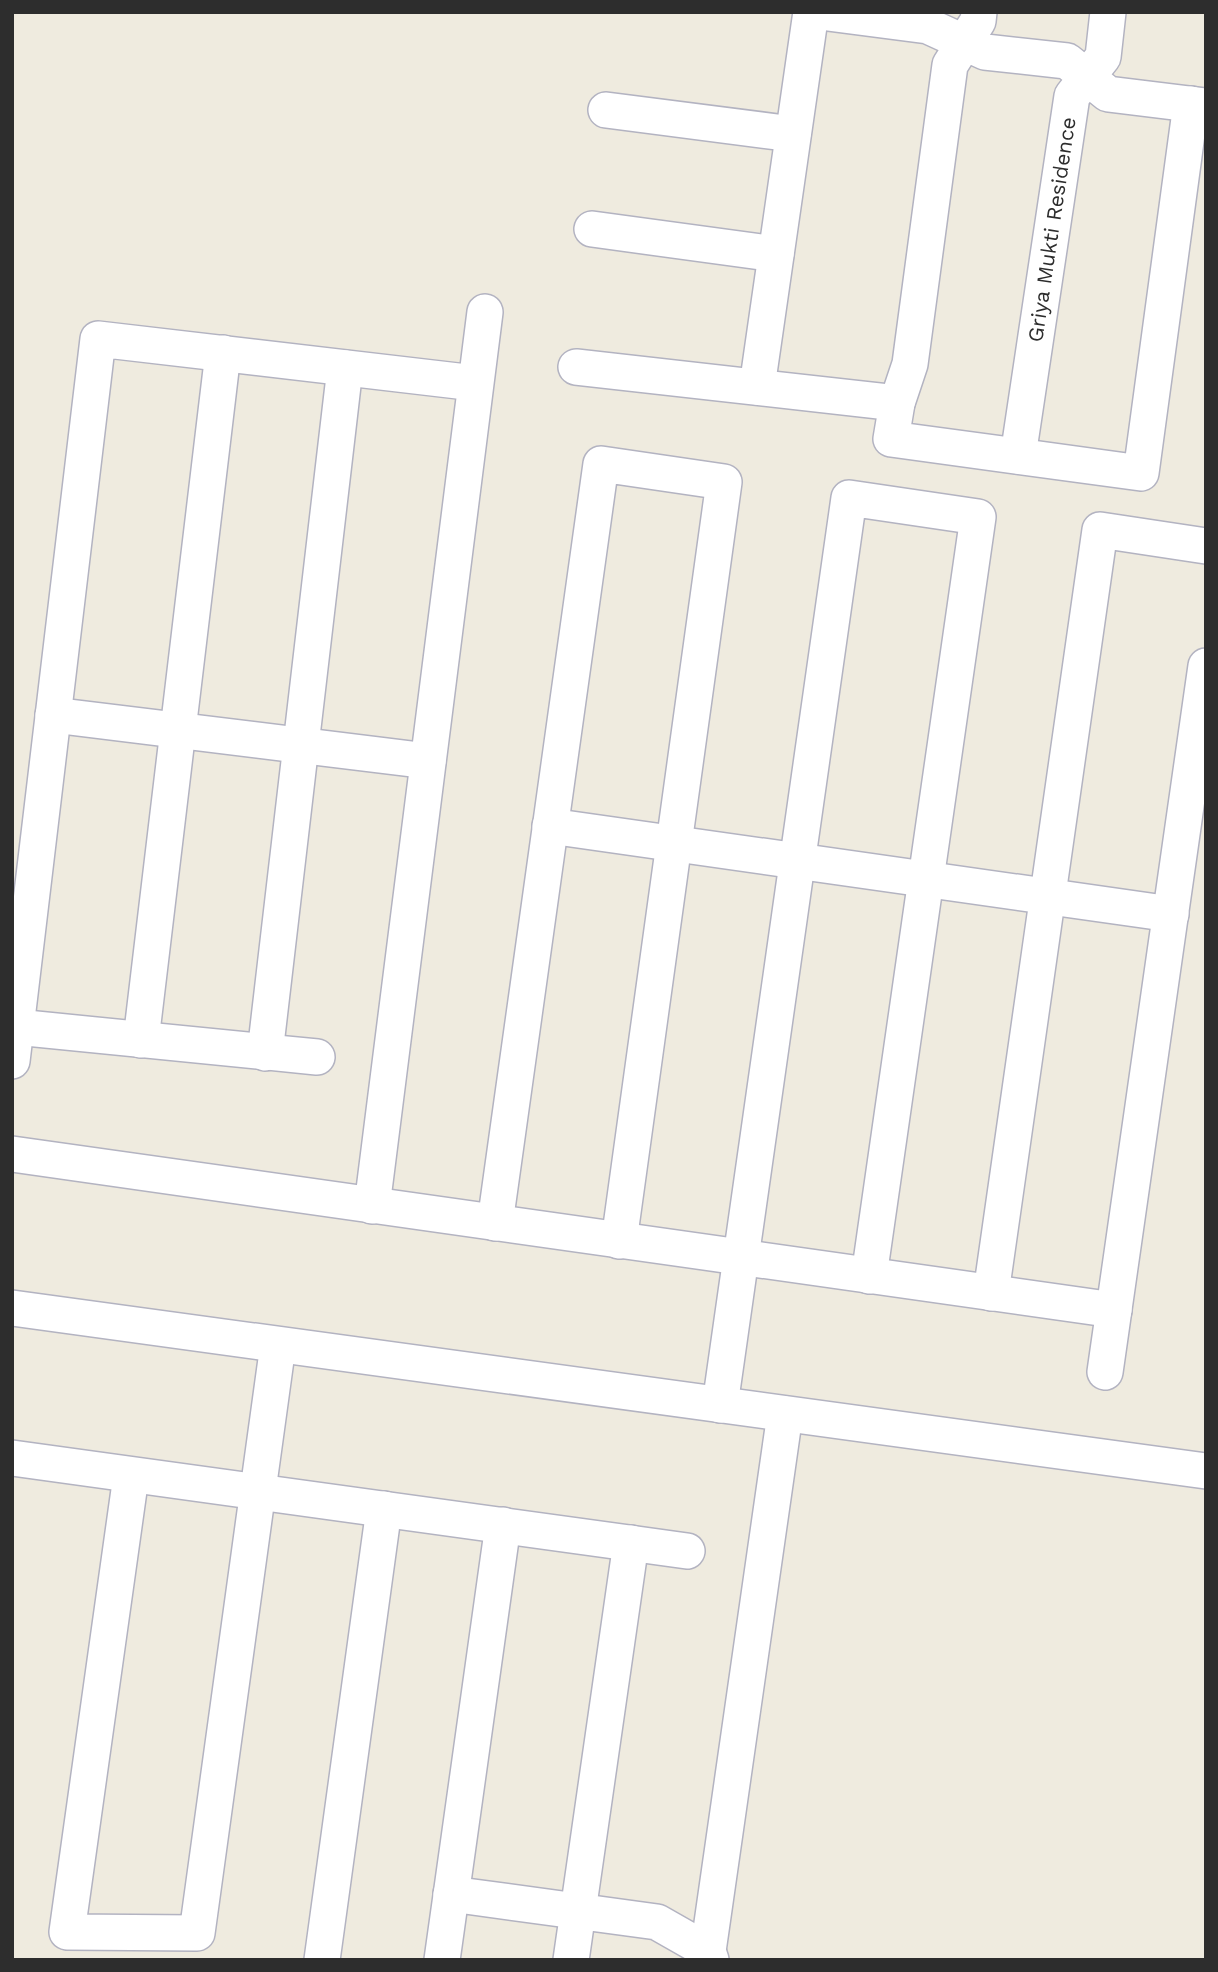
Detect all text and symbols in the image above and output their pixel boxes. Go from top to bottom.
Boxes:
street label: Griya Mukti Residence [1022,115,1081,344]

